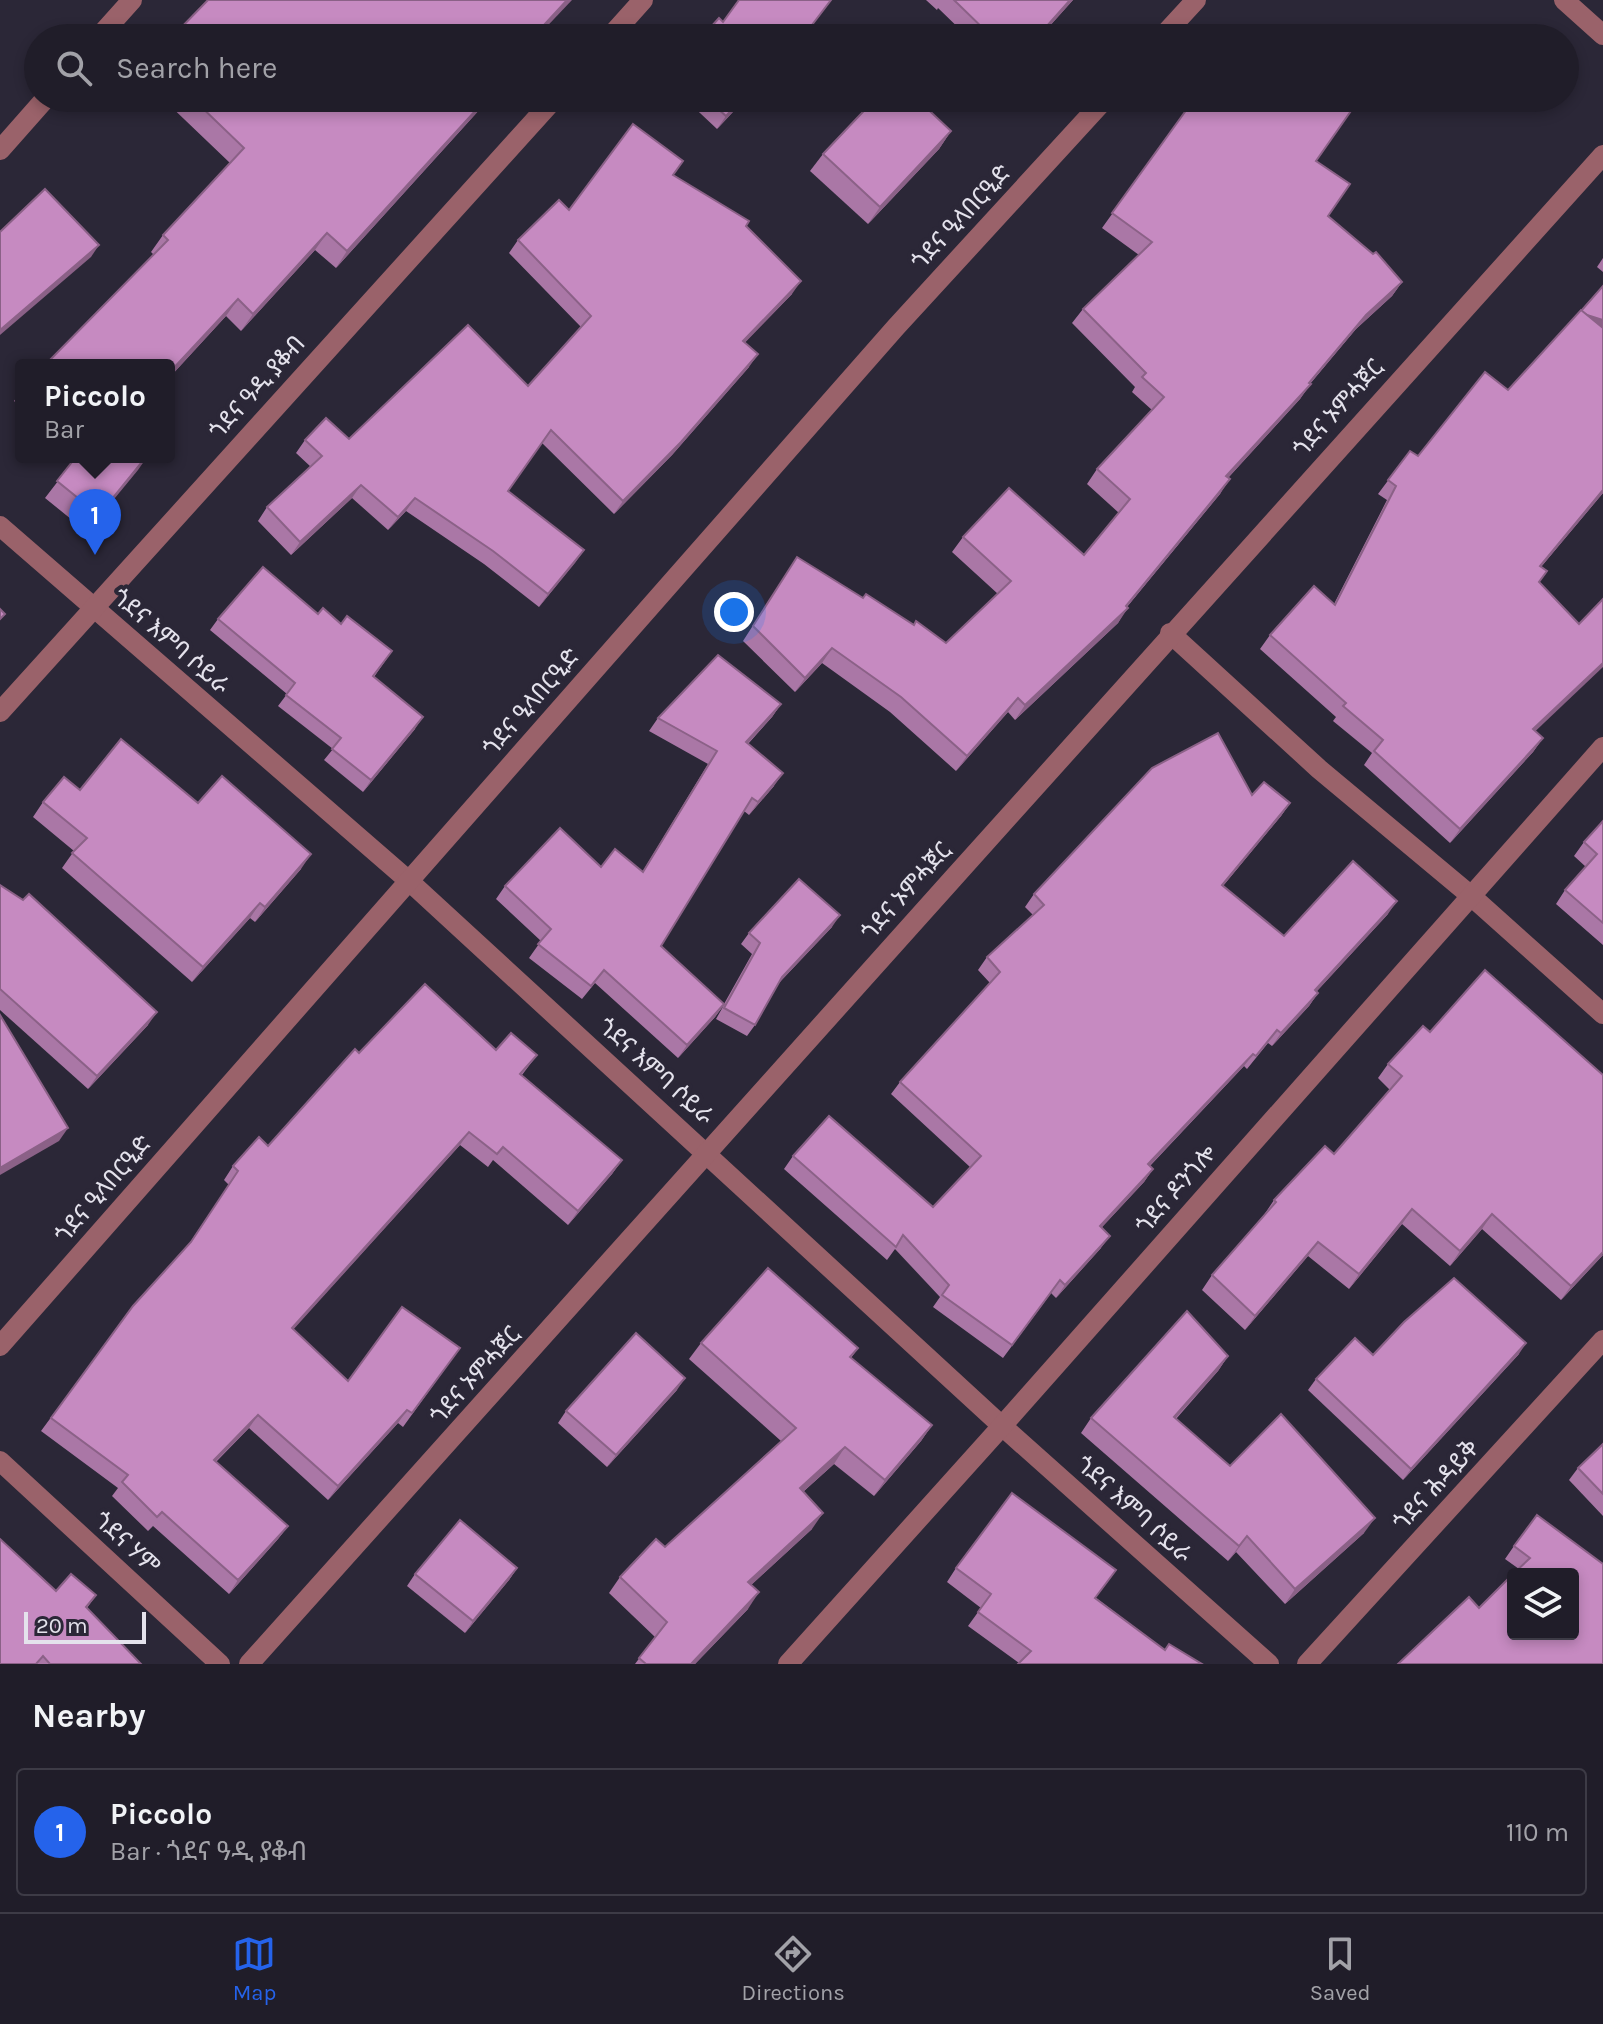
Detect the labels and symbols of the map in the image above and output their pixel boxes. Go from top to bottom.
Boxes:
street label: ጎደና ዒላበርዒድ [905,159,1017,275]
street label: ጎደና ዓዲ ያቆብ [203,330,311,444]
street label: ጎደና ኦምሓጀር [1287,354,1389,462]
pin: 1 [69,489,121,555]
street label: ጎደና እምባ ሶይራ [107,583,235,699]
your location [714,592,754,632]
street label: ጎደና ዒላበርዒድ [477,643,585,761]
street label: ጎደና ኦምሓጀር [855,837,957,945]
street label: ጎደና እምባ ሶይራ [592,1012,720,1130]
street label: ጎደና ዒላበርዒድ [49,1130,157,1248]
street label: ጎደና ዶንጎሎ [1130,1139,1222,1239]
street label: ጎደና ኦምሓጀር [424,1321,526,1429]
street label: ጎደና ሕዳይቅ [1387,1434,1485,1536]
street label: ጎደና እምባ ሶይራ [1070,1450,1198,1568]
street label: ጎደና ሃም [89,1506,166,1580]
scale bar [24,1608,146,1644]

